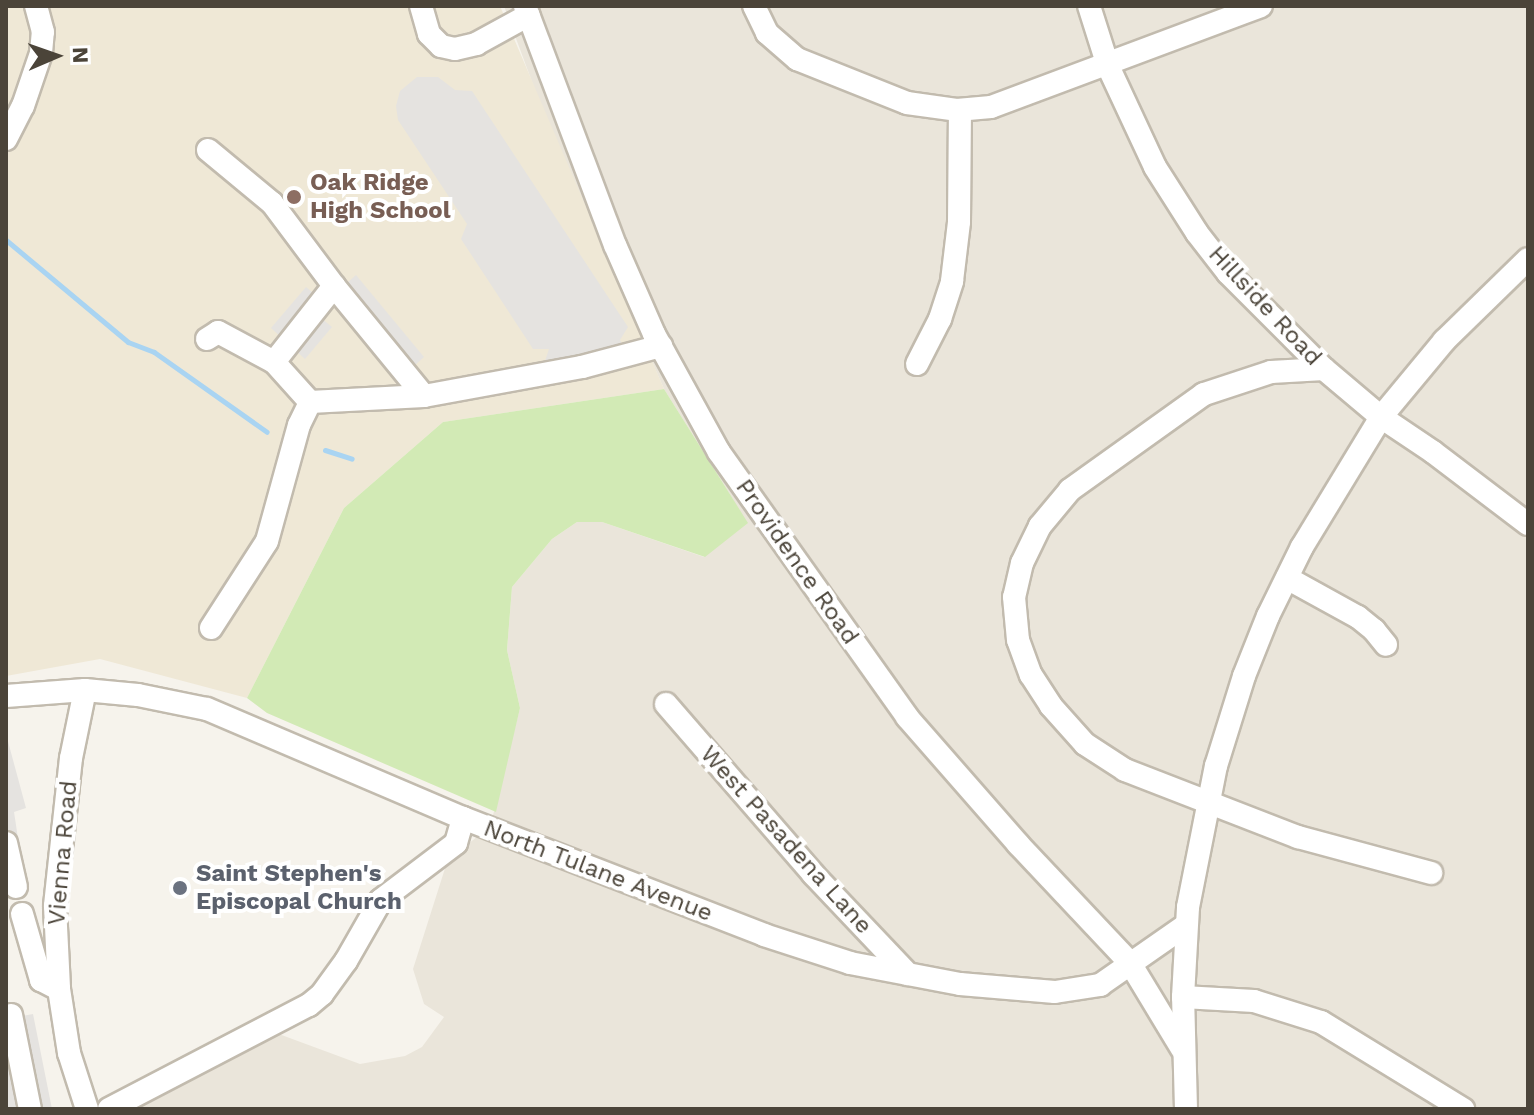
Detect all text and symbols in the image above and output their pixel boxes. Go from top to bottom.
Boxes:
north arrow [16,16,96,96]
text: N [68,47,93,64]
place label: Oak Ridge High School [310,169,451,225]
marker: Oak Ridge High School [285,188,303,206]
street label: Hillside Road [1202,240,1328,372]
street label: Providence Road [729,474,865,650]
street label: West Pasadena Lane [694,740,878,940]
street label: Vienna Road [42,779,84,927]
street label: North Tulane Avenue [479,814,717,928]
place label: Saint Stephen's Episcopal Church [196,860,402,916]
marker: Saint Stephen's Episcopal Church [171,879,189,897]

